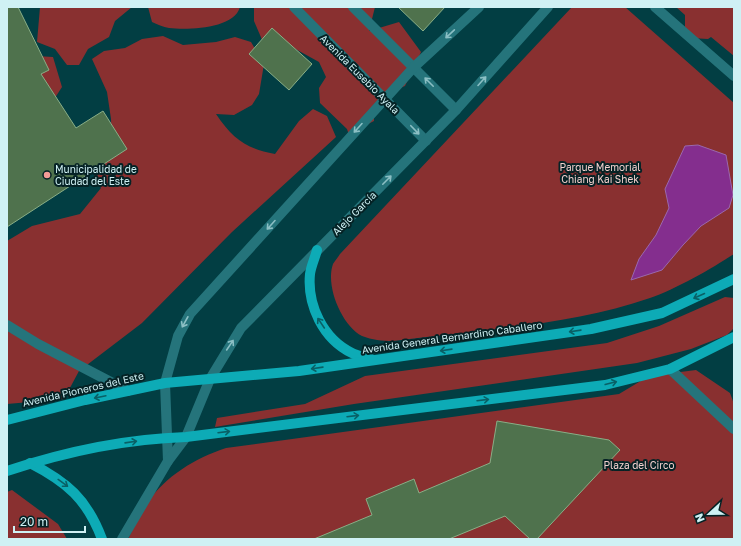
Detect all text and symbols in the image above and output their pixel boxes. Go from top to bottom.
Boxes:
one-way arrow [445,29,455,38]
street label: Avenida Eusebio Ayala [318,32,402,116]
one-way arrow [478,75,487,86]
one-way arrow [424,77,434,87]
one-way arrow [353,123,363,133]
one-way arrow [410,125,420,135]
park label: Parque Memorial Chiang Kai Shek [559,161,641,185]
place label: Municipalidad de Ciudad del Este [55,163,137,187]
marker: Municipalidad de Ciudad del Este [42,170,52,180]
one-way arrow [382,175,392,185]
street label: Alejo García [330,189,378,237]
one-way arrow [267,219,276,229]
one-way arrow [693,293,705,300]
one-way arrow [181,316,189,328]
one-way arrow [317,318,325,329]
street label: Avenida General Bernardino Caballero [361,318,543,356]
one-way arrow [569,327,582,335]
one-way arrow [226,340,234,351]
one-way arrow [440,346,453,354]
one-way arrow [311,364,324,372]
street label: Avenida Pioneros del Este [21,369,145,409]
one-way arrow [605,379,618,387]
one-way arrow [94,393,107,401]
one-way arrow [476,396,489,404]
one-way arrow [347,412,360,420]
one-way arrow [218,428,231,436]
one-way arrow [125,438,138,446]
park label: Plaza del Circo [603,459,675,471]
one-way arrow [58,479,69,487]
north arrow [689,494,729,534]
scale bar [14,508,85,534]
text: N [692,512,707,524]
text: 20 m [20,514,48,529]

